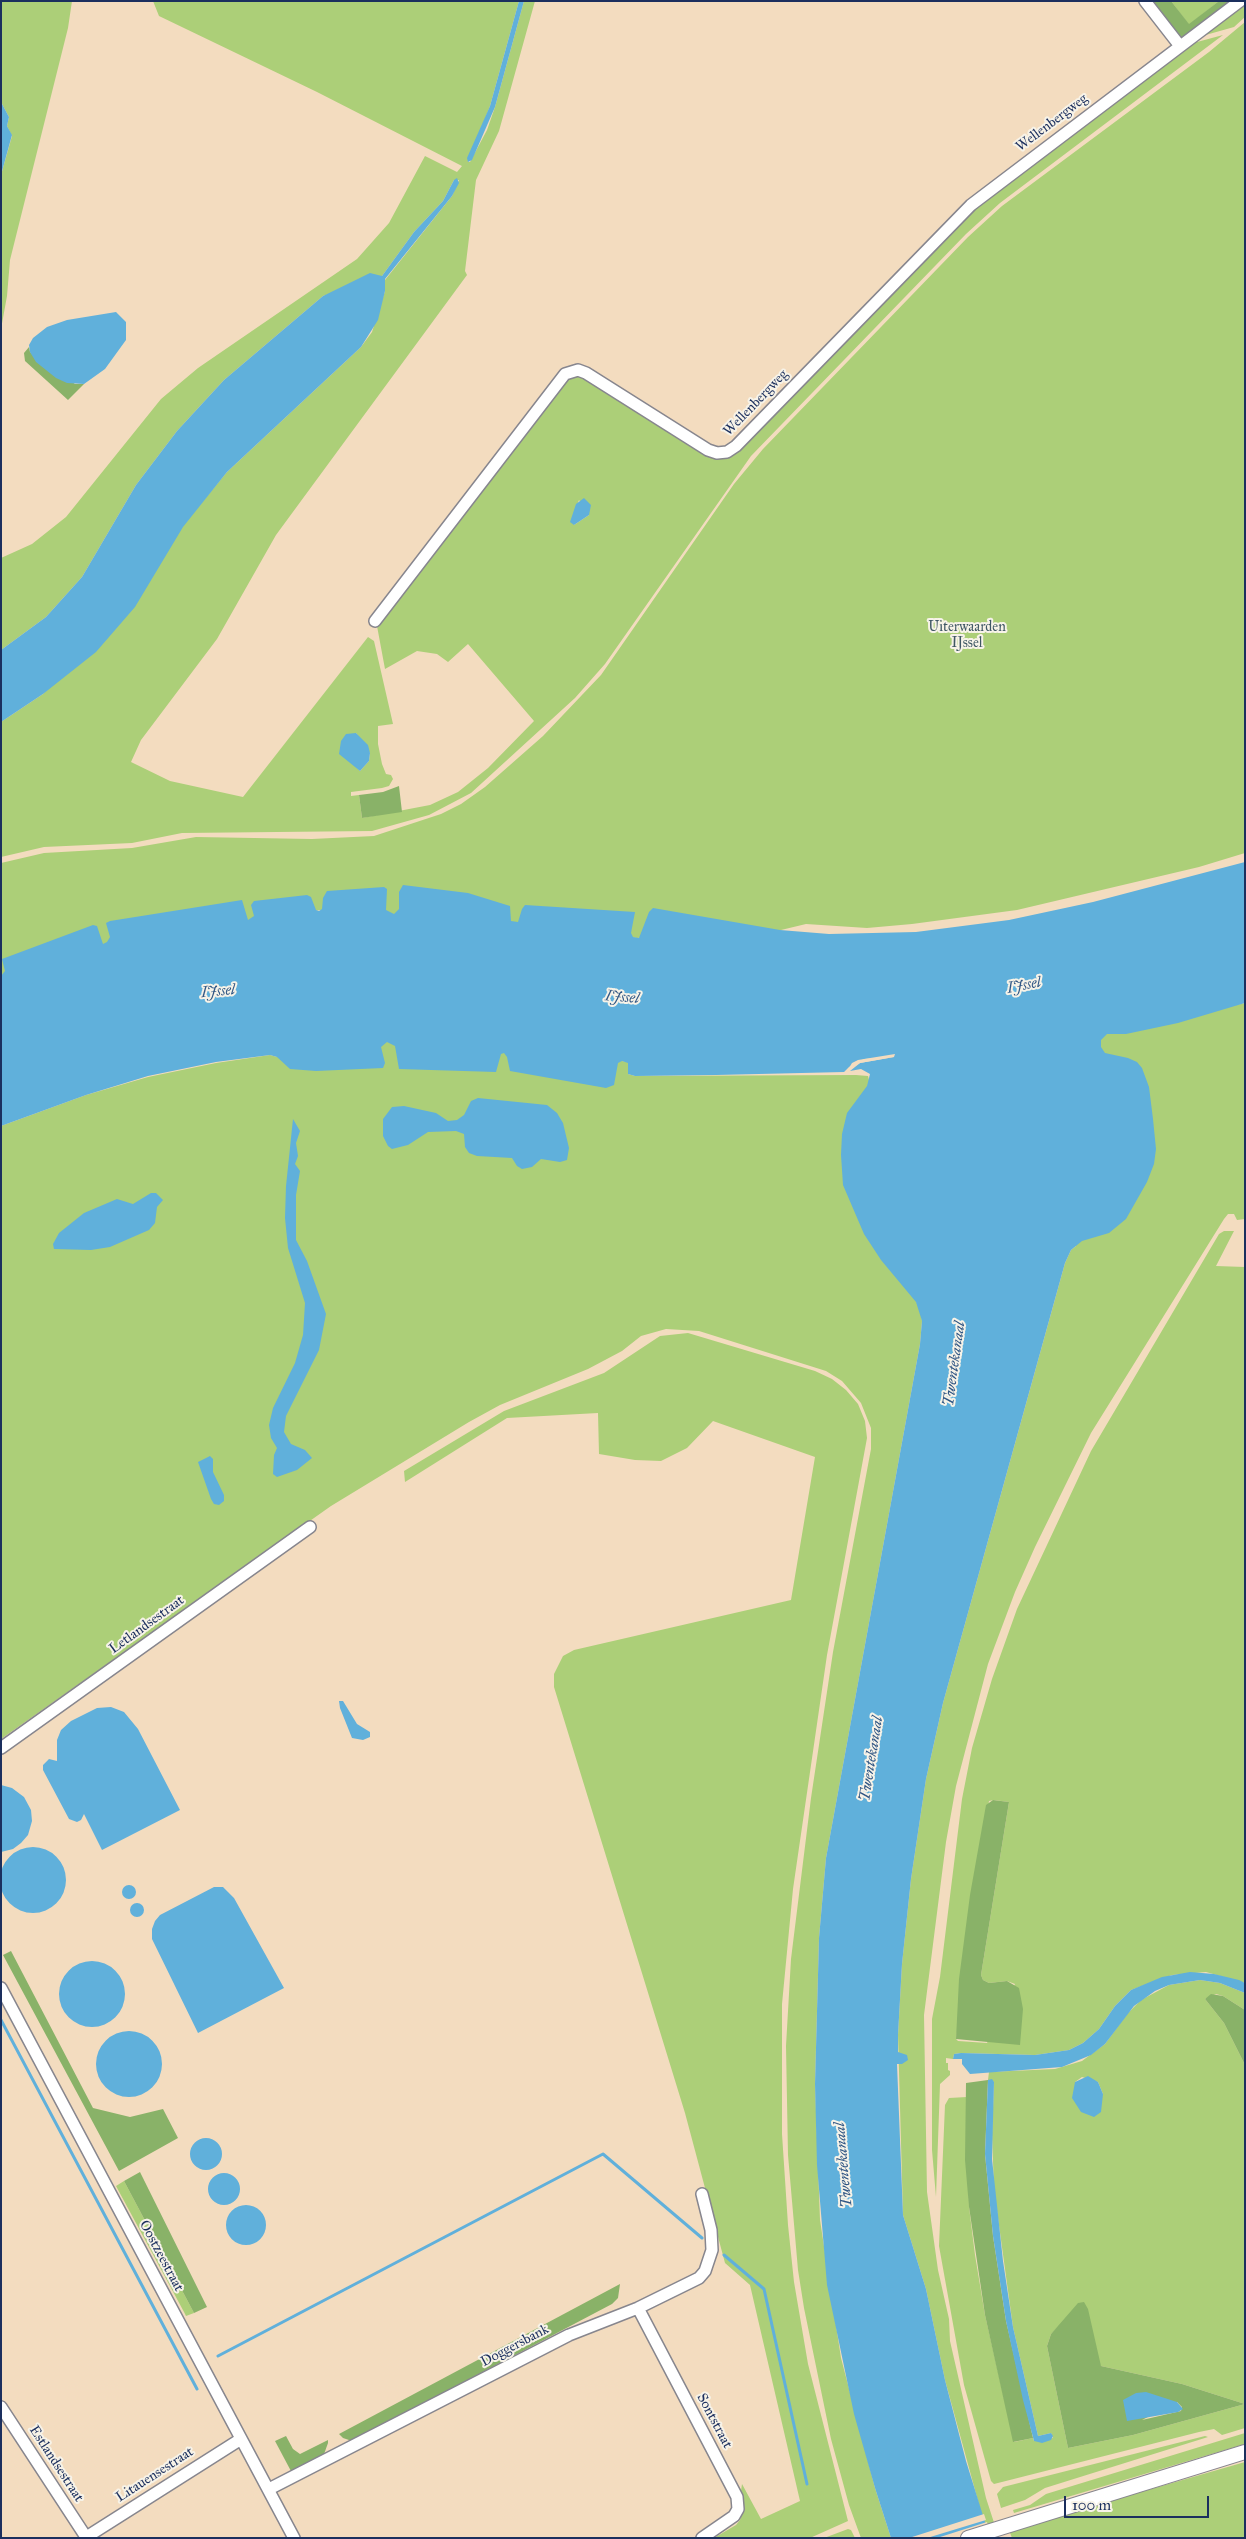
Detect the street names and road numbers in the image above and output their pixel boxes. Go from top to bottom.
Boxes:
street label: Wellenbergweg [1013,91,1091,155]
street label: Wellenbergweg [720,366,792,440]
street label: Letlandsestraat [106,1592,188,1658]
street label: Oostzeestraat [135,2218,187,2294]
street label: Doggersbank [478,2321,552,2371]
street label: Sontstraat [693,2391,735,2451]
street label: Estlandsestraat [25,2423,87,2505]
street label: Litauensestraat [113,2444,197,2506]

